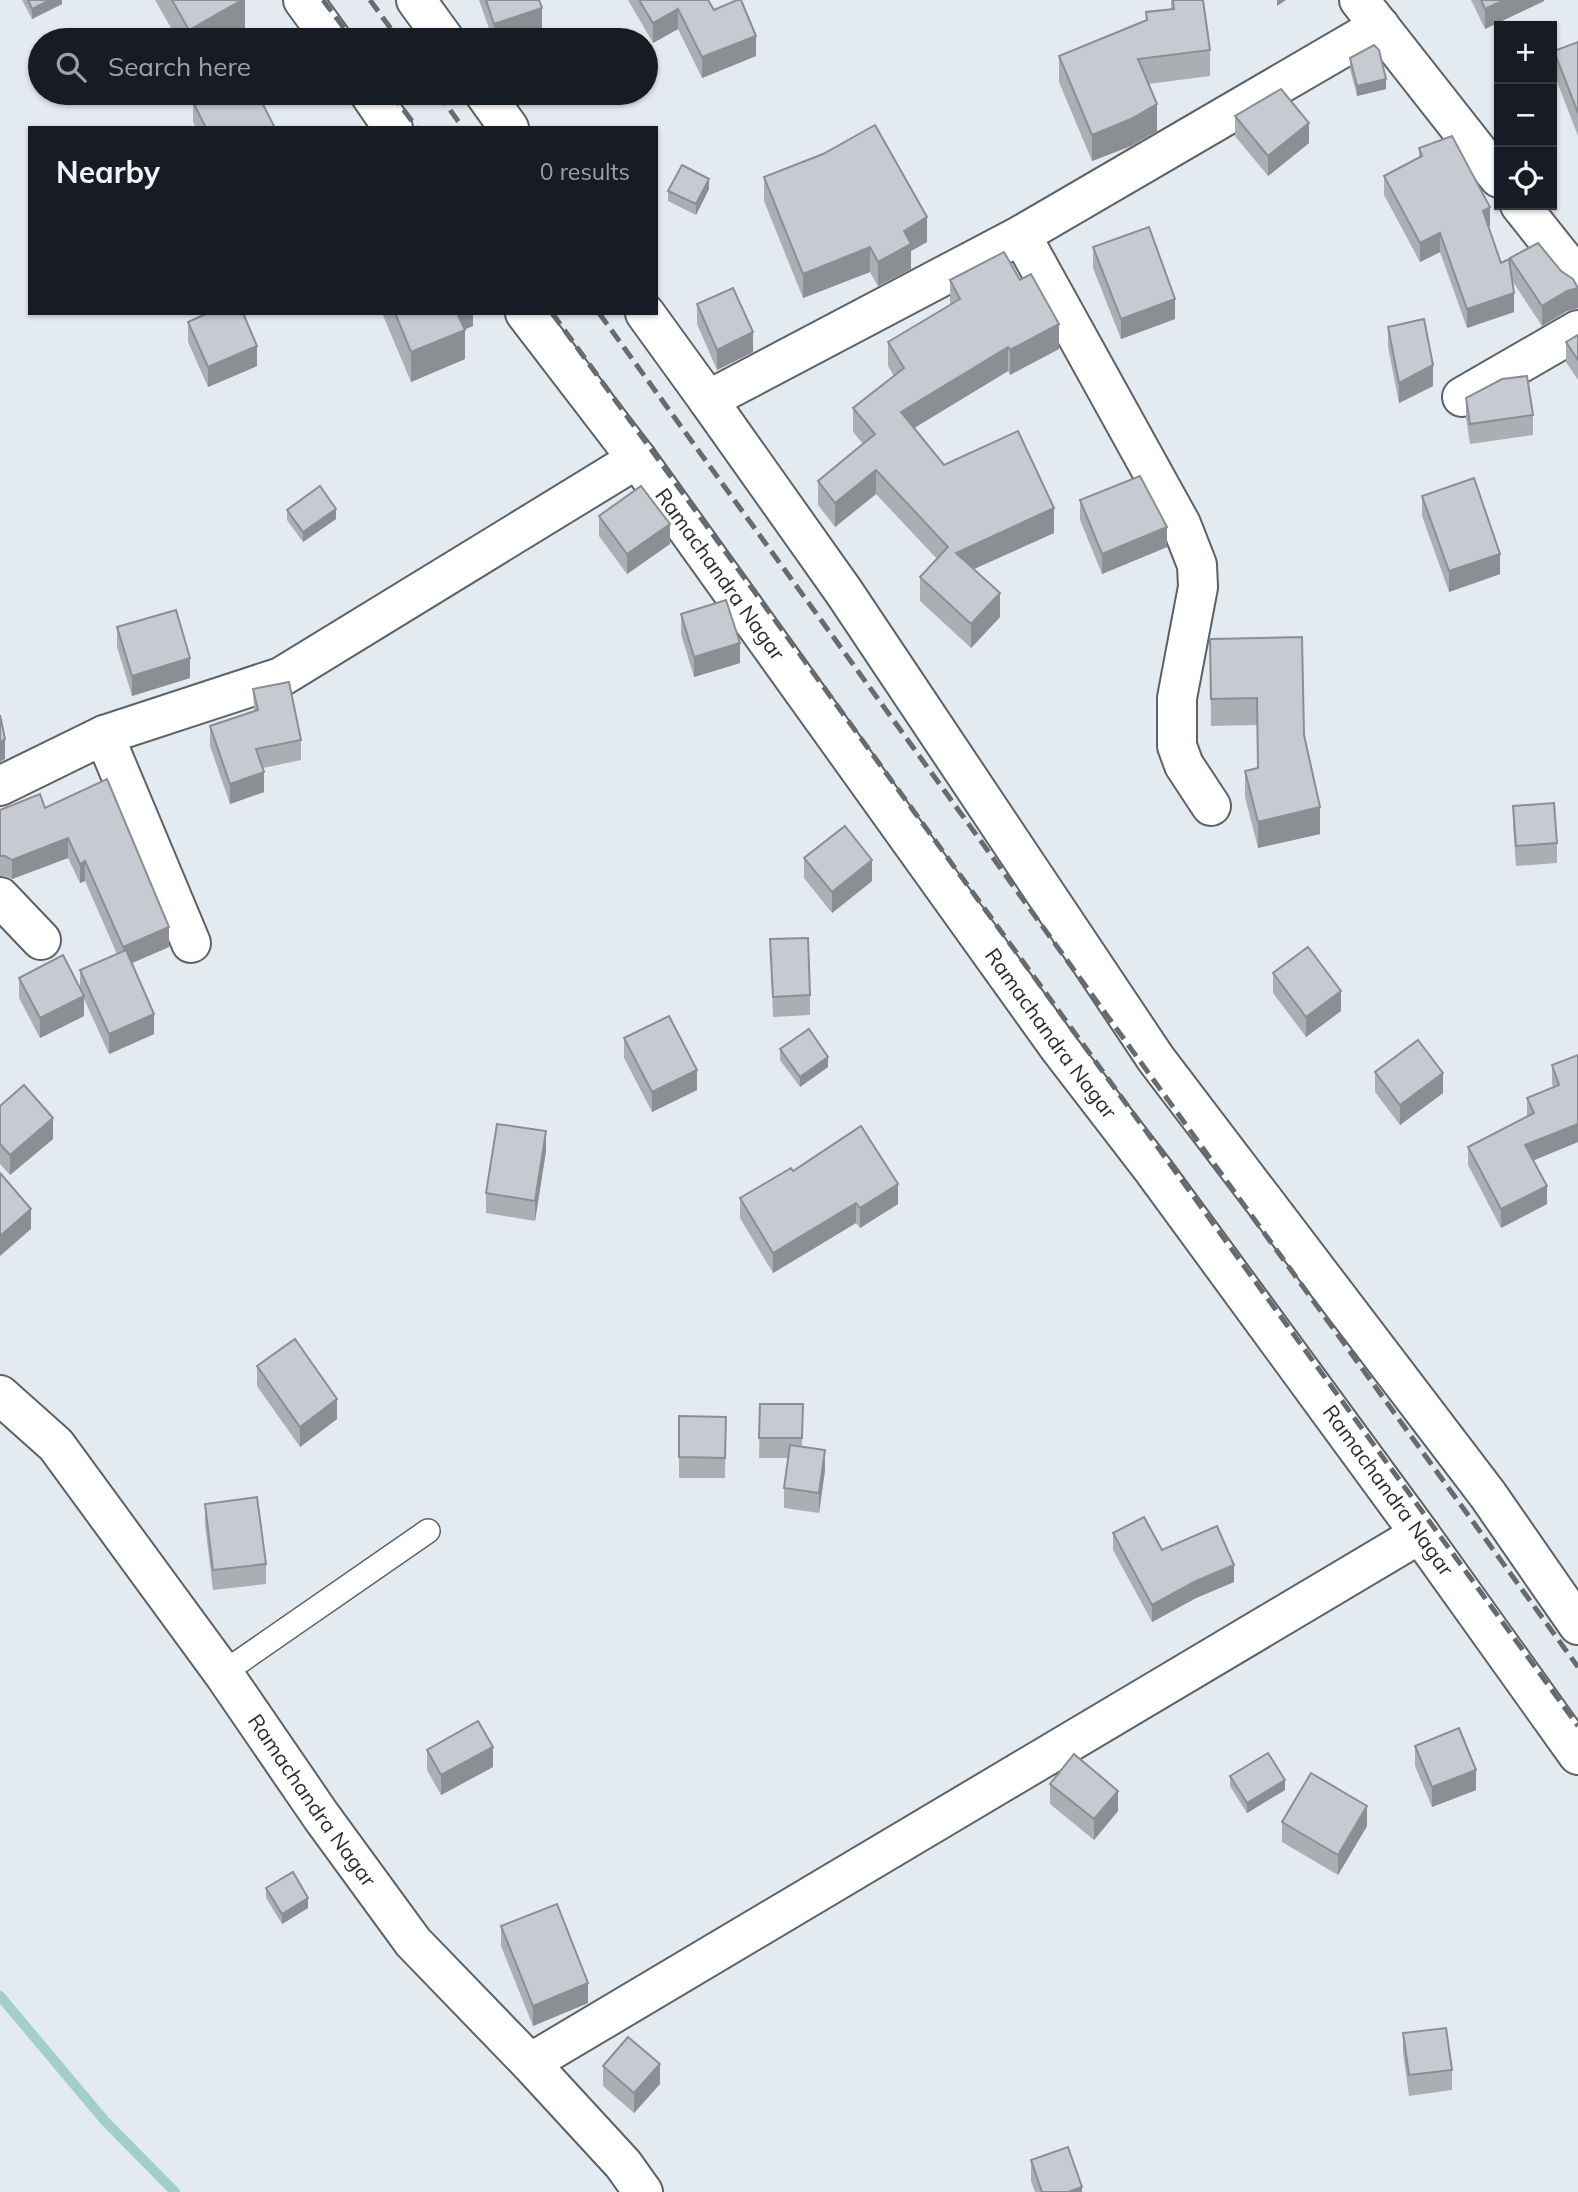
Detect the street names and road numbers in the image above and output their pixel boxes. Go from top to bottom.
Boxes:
street label: Ramachandra Nagar [650,483,791,665]
street label: Ramachandra Nagar [980,943,1123,1124]
street label: Ramachandra Nagar [1318,1399,1460,1581]
street label: Ramachandra Nagar [243,1709,382,1892]

